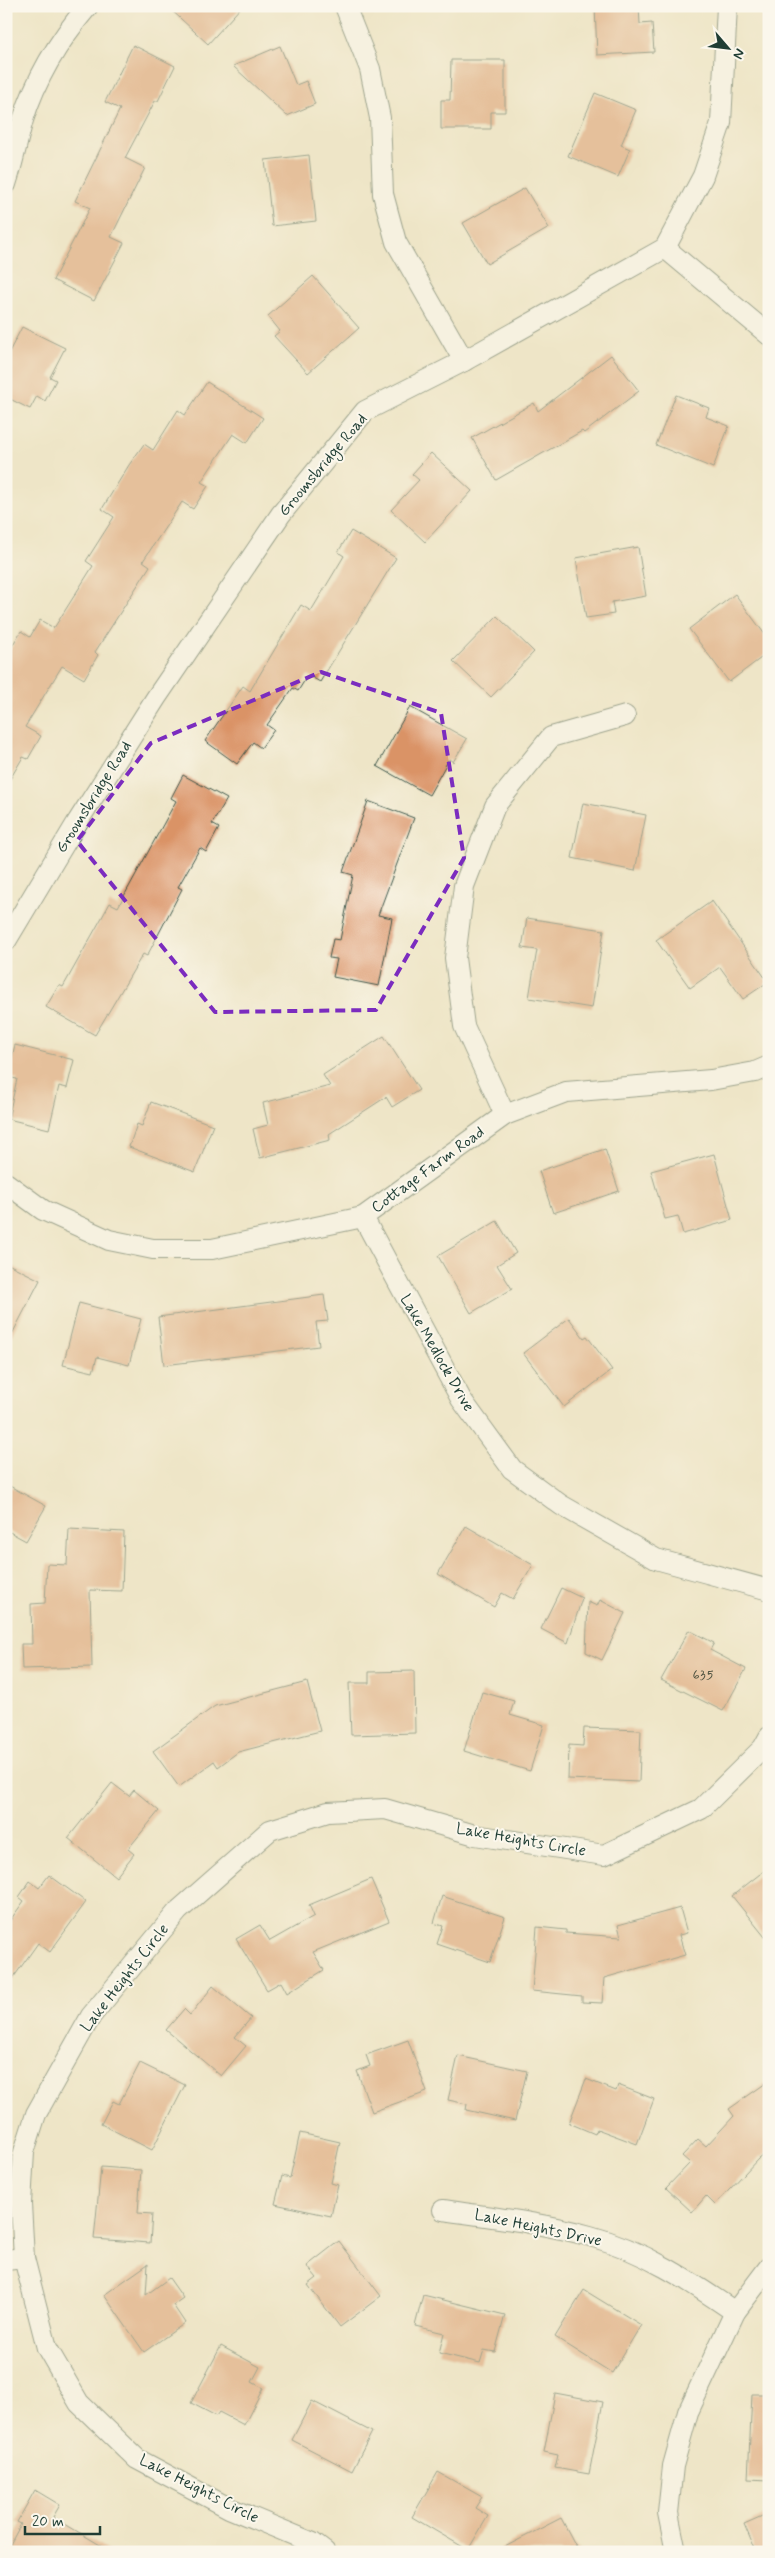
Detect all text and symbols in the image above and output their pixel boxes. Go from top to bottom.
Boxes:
north arrow [702,22,752,72]
text: N [728,45,749,62]
street label: Groomsbridge Road [274,409,373,521]
street label: Groomsbridge Road [51,737,138,857]
street label: Cottage Farm Road [367,1122,489,1218]
street label: Lake Medlock Drive [395,1291,479,1415]
house number: 635 [693,1666,714,1684]
street label: Lake Heights Circle [454,1818,588,1862]
street label: Lake Heights Circle [76,1920,174,2036]
street label: Lake Heights Drive [472,2204,604,2252]
street label: Lake Heights Circle [136,2450,262,2528]
scale bar [25,2503,100,2535]
text: 20 m [32,2512,64,2532]

